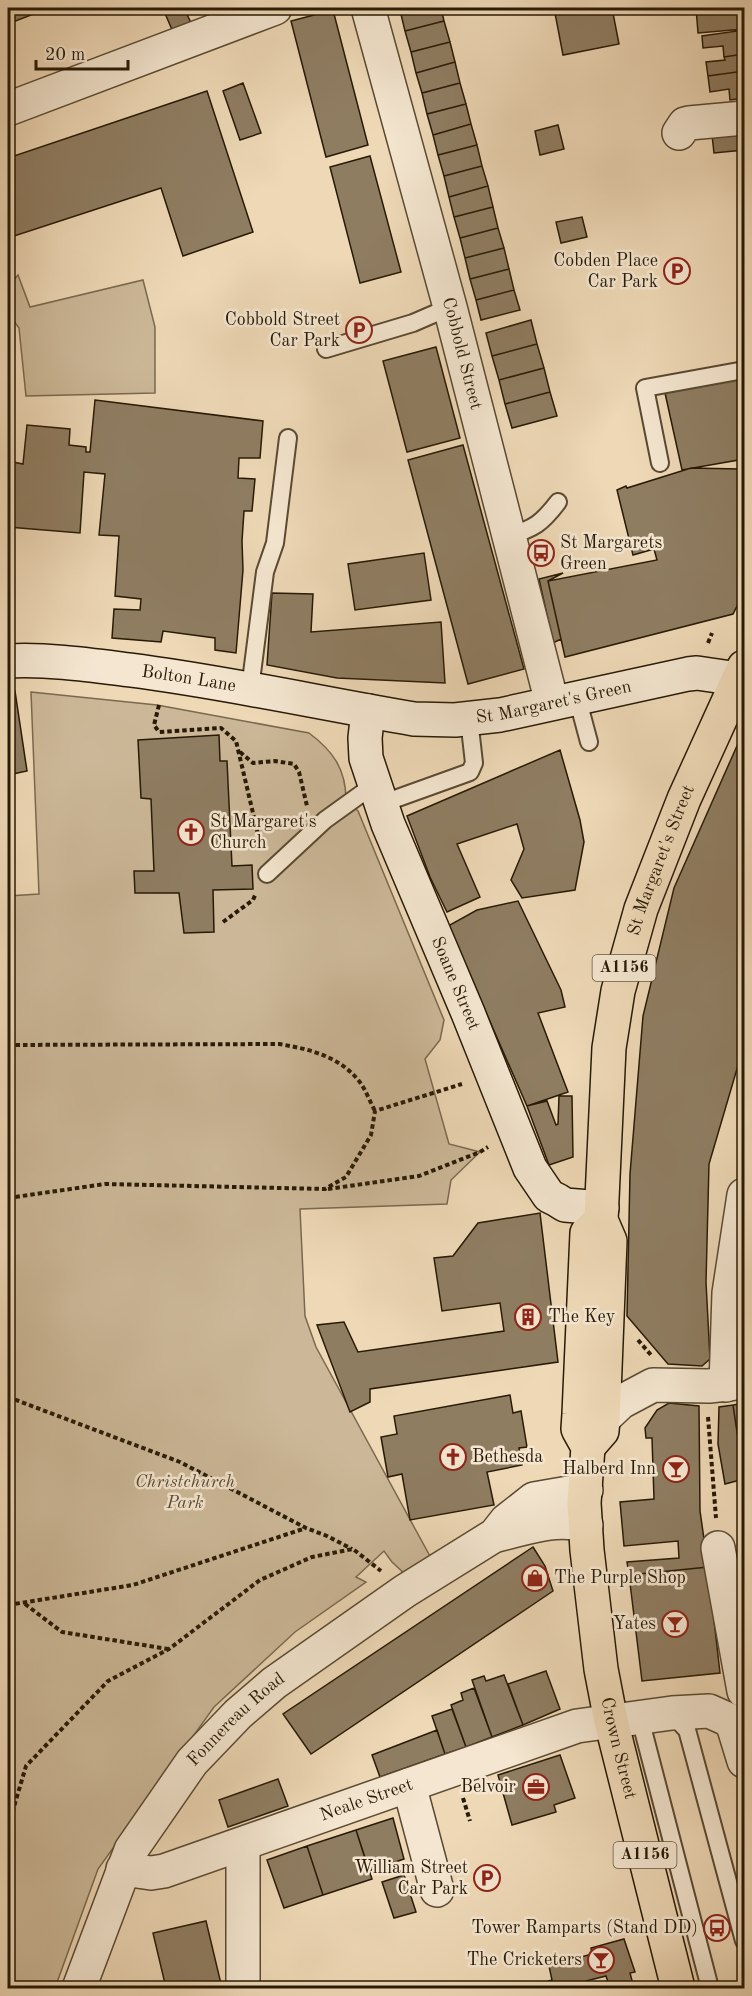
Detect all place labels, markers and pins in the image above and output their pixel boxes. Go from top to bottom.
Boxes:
place label: Cobden Place Car Park [553,252,658,291]
parking icon: Cobden Place Car Park [662,256,692,286]
place label: Cobbold Street Car Park [225,311,340,350]
parking icon: Cobbold Street Car Park [344,315,374,345]
place label: St Margarets Green [560,534,662,573]
bus stop icon: St Margarets Green [526,538,556,568]
place label: St Margaret's Church [210,813,317,852]
church icon: St Margaret's Church [176,817,206,847]
building icon: The Key [513,1302,543,1332]
place label: The Key [548,1308,616,1326]
church icon: Bethesda [438,1442,468,1472]
place label: Bethesda [472,1448,543,1466]
bar icon: Halberd Inn [661,1454,691,1484]
place label: Halberd Inn [562,1460,656,1478]
shop icon: The Purple Shop [520,1563,550,1593]
place label: The Purple Shop [554,1569,686,1587]
bar icon: Yates [660,1609,690,1639]
place label: Yates [613,1615,656,1633]
office icon: Belvoir [521,1772,551,1802]
place label: Belvoir [461,1778,517,1796]
place label: William Street Car Park [354,1859,468,1898]
parking icon: William Street Car Park [472,1863,502,1893]
bus stop icon: Tower Ramparts (Stand DD) [702,1913,732,1943]
place label: Tower Ramparts (Stand DD) [471,1918,698,1937]
bar icon: The Cricketers [586,1945,616,1975]
place label: The Cricketers [466,1951,582,1969]

